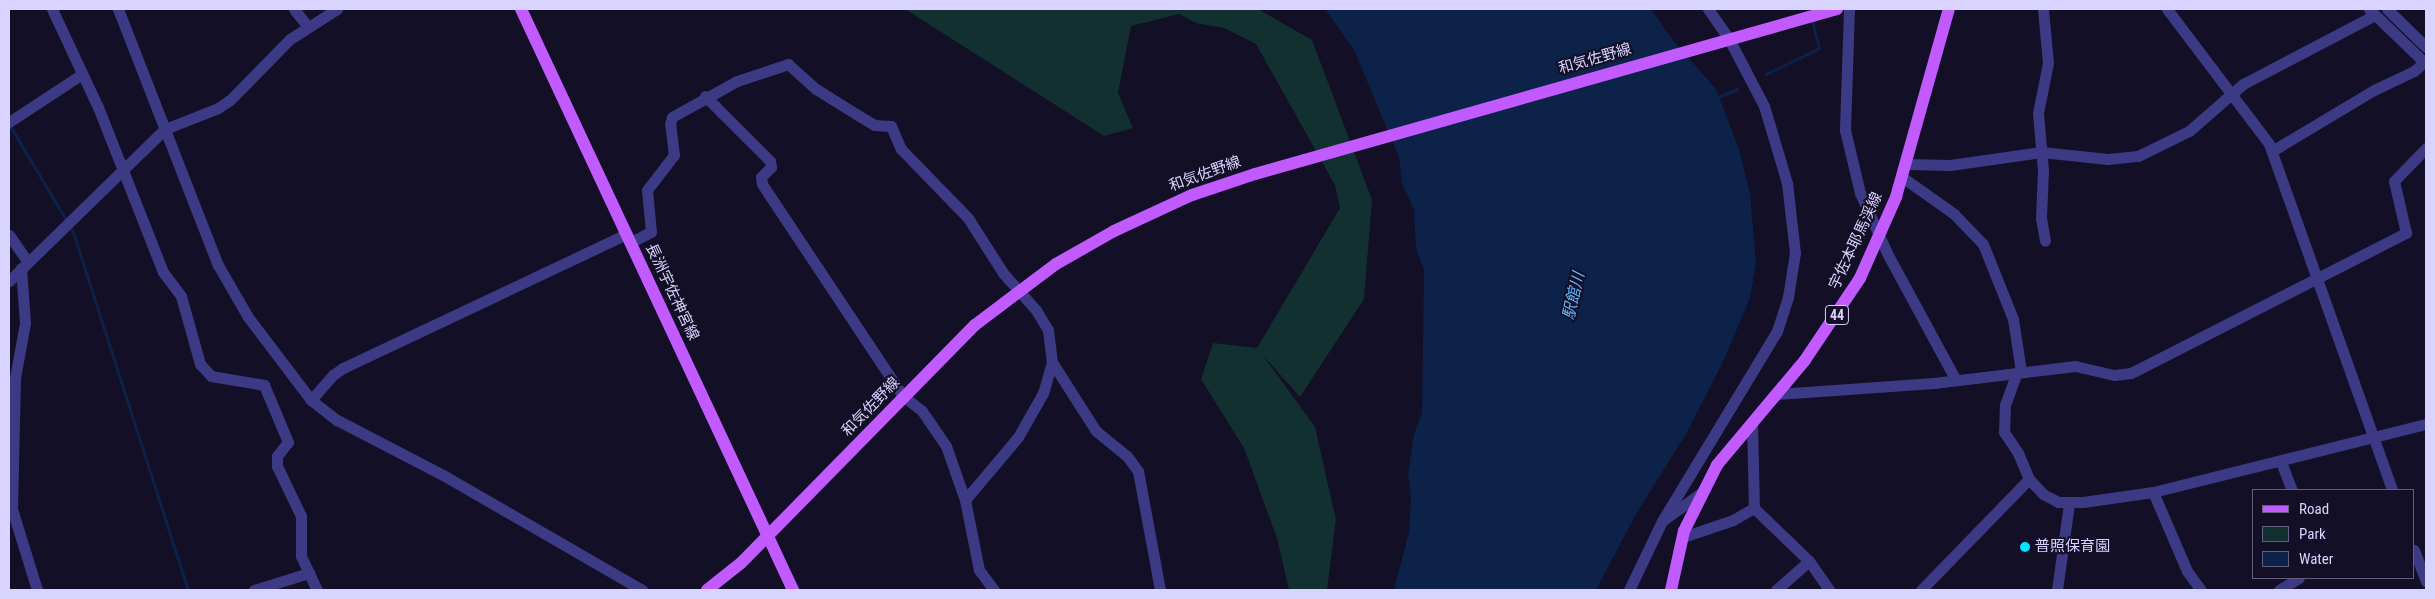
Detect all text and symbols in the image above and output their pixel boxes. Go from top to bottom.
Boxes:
street label: 和気佐野線 [1556,40,1634,78]
street label: 和気佐野線 [1167,153,1243,195]
street label: 宇佐本耶馬渓線 [1826,190,1886,292]
street label: 長洲宇佐神宮線 [642,241,702,343]
water label: 駅館川 [1559,270,1589,322]
road number: 44 [1824,304,1850,326]
street label: 和気佐野線 [838,374,904,440]
legend [2252,489,2415,579]
text: Road [2299,500,2329,518]
text: Park [2299,525,2326,543]
place label: 普照保育園 [2035,538,2110,556]
marker: 普照保育園 [2019,541,2031,553]
text: Water [2299,550,2333,568]

